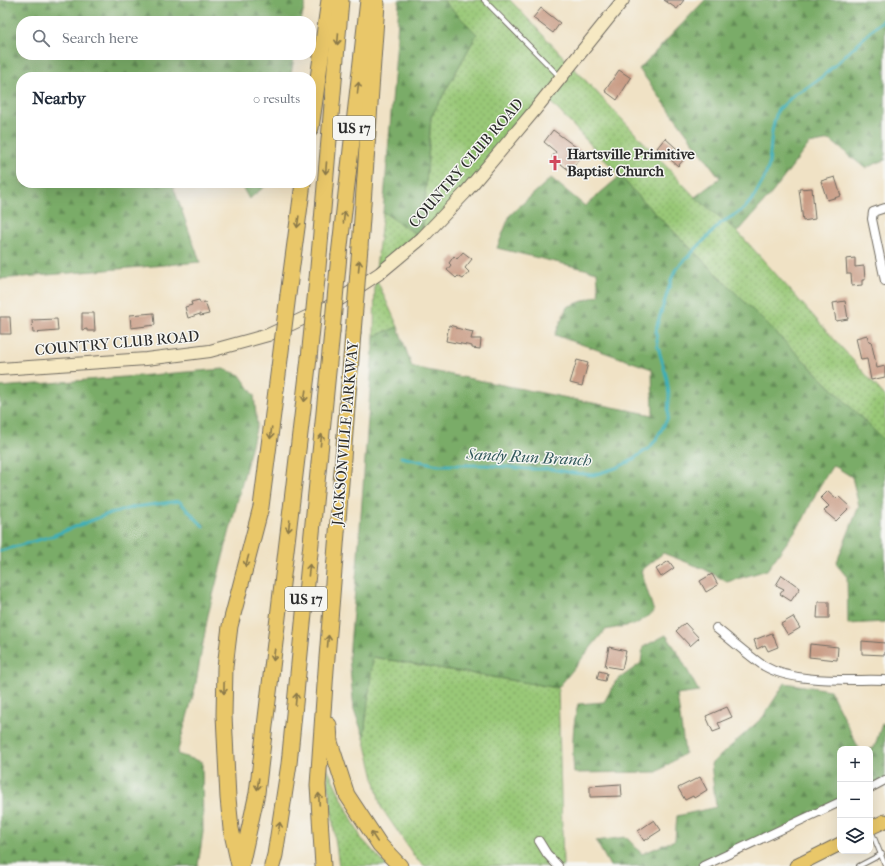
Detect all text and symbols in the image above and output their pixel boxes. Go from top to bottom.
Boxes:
search box [16,16,316,60]
icon: search [30,27,52,49]
text: Search here [62,29,138,47]
one-way arrow [334,32,341,45]
one-way arrow [354,81,362,94]
text: Nearby [32,88,86,108]
text: 0 results [253,91,300,106]
street label: COUNTRY CLUB ROAD [405,95,527,231]
road number: US 17 [333,116,375,140]
place label: Hartsville Primitive Baptist Church [567,145,695,180]
church icon: Hartsville Primitive Baptist Church [546,154,564,172]
one-way arrow [323,161,330,174]
one-way arrow [340,211,347,224]
one-way arrow [294,215,302,228]
one-way arrow [355,260,362,273]
street label: COUNTRY CLUB ROAD [34,327,200,359]
street label: JACKSONVILLE PARKWAY [328,339,362,527]
one-way arrow [301,390,309,403]
one-way arrow [267,426,275,439]
one-way arrow [317,434,325,447]
water label: Sandy Run Branch [465,444,592,470]
one-way arrow [286,519,293,532]
one-way arrow [243,554,250,567]
one-way arrow [305,564,312,577]
road number: US 17 [285,587,327,611]
one-way arrow [324,635,332,648]
one-way arrow [270,648,278,661]
one-way arrow [220,681,228,694]
one-way arrow [292,693,300,706]
map controls [837,746,873,854]
button: + [837,746,873,782]
one-way arrow [255,777,262,790]
button: − [837,782,873,818]
one-way arrow [315,793,322,806]
button: layers [837,818,873,854]
one-way arrow [275,822,283,835]
one-way arrow [370,831,379,842]

